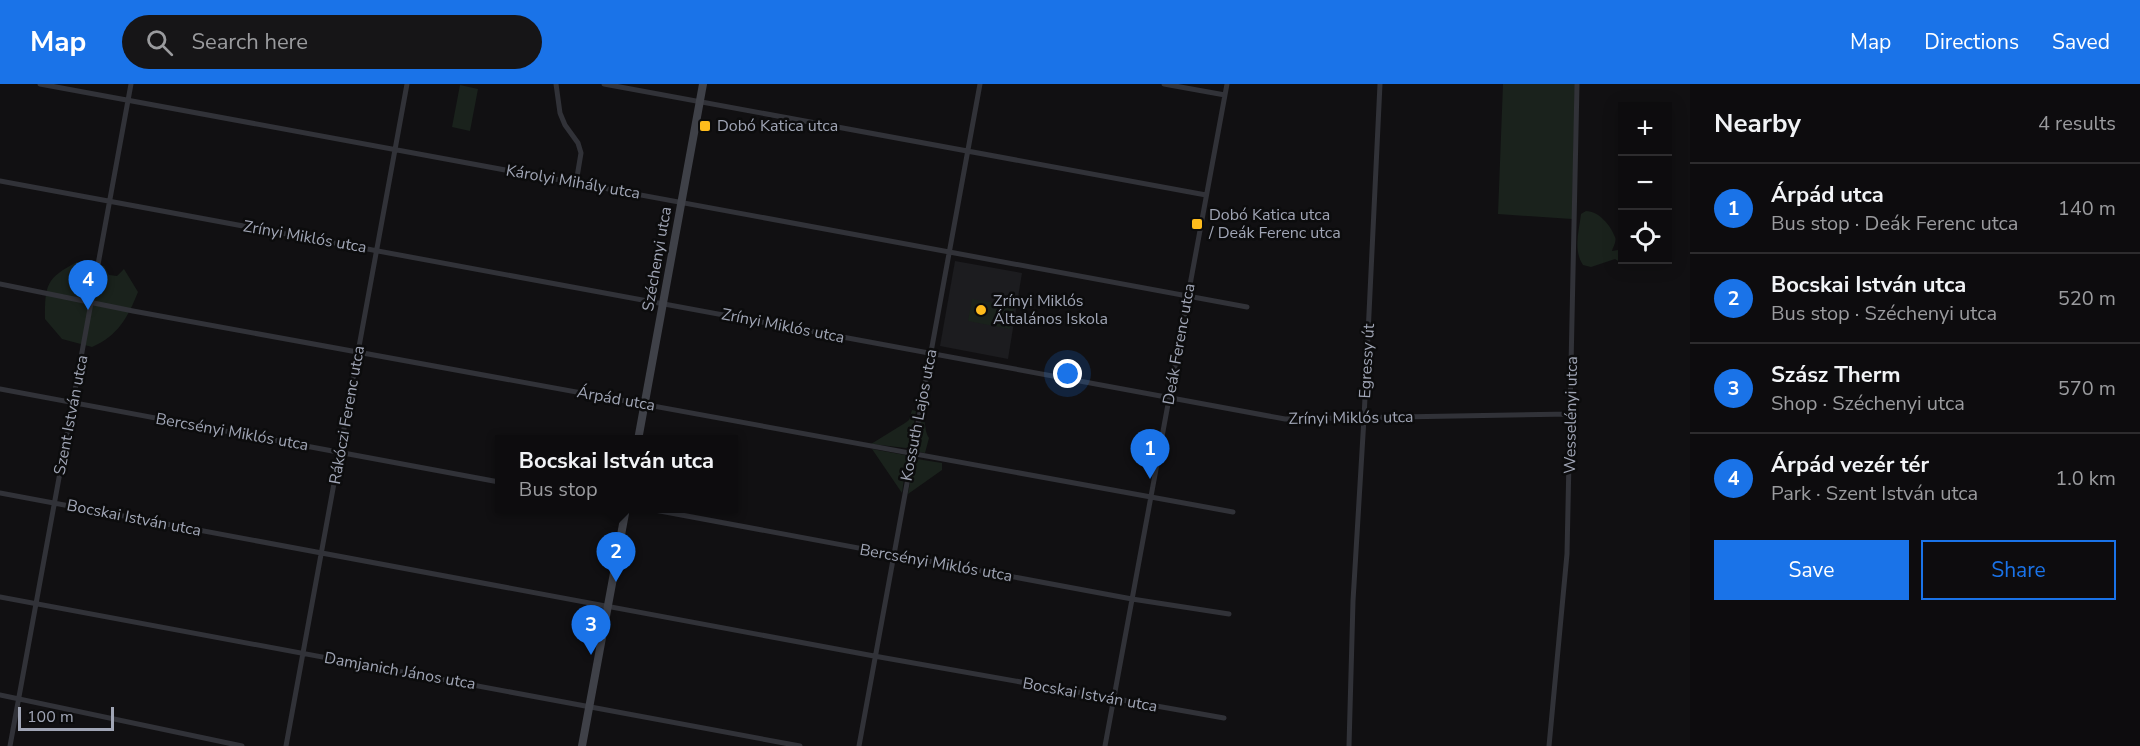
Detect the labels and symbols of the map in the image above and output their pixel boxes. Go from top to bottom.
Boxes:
place label: Dobó Katica utca [717,115,838,137]
marker: Dobó Katica utca [698,119,712,133]
street label: Károlyi Mihály utca [504,159,642,205]
place label: Dobó Katica utca / Deák Ferenc utca [1208,204,1341,244]
street label: Széchenyi utca [637,205,677,313]
street label: Zrínyi Miklós utca [242,215,368,259]
marker: Dobó Katica utca / Deák Ferenc utca [1190,217,1204,231]
pin: 4 [68,260,107,310]
street label: Deák Ferenc utca [1157,282,1201,406]
place label: Zrínyi Miklós Általános Iskola [993,290,1108,330]
street label: Zrínyi Miklós utca [720,303,846,349]
marker: Zrínyi Miklós Általános Iskola [974,303,988,317]
street label: Egressy út [1354,323,1380,399]
street label: Rákóczi Ferenc utca [324,344,370,486]
street label: Kossuth Lajos utca [895,347,943,483]
street label: Szent István utca [49,353,93,477]
street label: Wesselényi utca [1559,356,1583,474]
your location [1053,359,1082,388]
street label: Árpád utca [575,381,657,417]
street label: Zrínyi Miklós utca [1288,406,1414,430]
street label: Bercsényi Miklós utca [154,408,310,456]
pin: 1 [1130,430,1170,479]
street label: Bocskai István utca [65,494,203,542]
pin: 2 [596,532,636,582]
street label: Bercsényi Miklós utca [858,539,1014,587]
pin: 3 [572,606,610,655]
street label: Damjanich János utca [323,647,477,695]
street label: Bocskai István utca [1021,672,1159,718]
scale bar [18,704,114,732]

